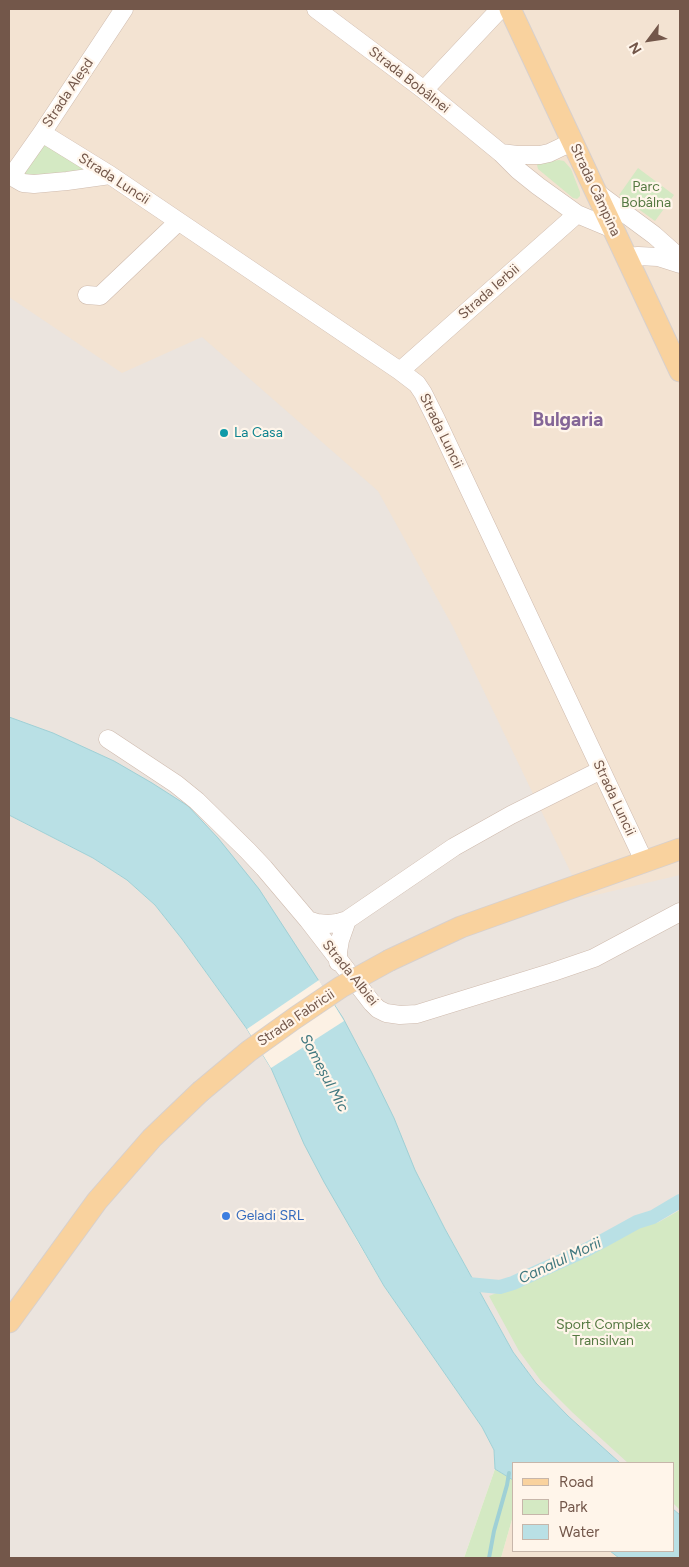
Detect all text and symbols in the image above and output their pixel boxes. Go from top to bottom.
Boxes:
north arrow [624,15,674,65]
text: N [626,39,646,57]
street label: Strada Bobâlnei [365,43,453,117]
street label: Strada Aleșd [39,55,97,131]
street label: Strada Câmpina [566,141,624,239]
street label: Strada Luncii [75,150,153,208]
park label: Parc Bobâlna [621,179,671,212]
street label: Strada Ierbii [455,261,523,323]
street label: Strada Luncii [416,391,466,471]
district label: Bulgaria [533,409,603,431]
place label: La Casa [234,425,283,441]
marker: La Casa [218,427,230,439]
street label: Strada Luncii [589,758,639,838]
street label: Strada Albiei [318,937,382,1009]
street label: Strada Fabricii [254,986,338,1050]
water label: Someșul Mic [296,1031,352,1115]
place label: Geladi SRL [236,1208,304,1224]
marker: Geladi SRL [220,1210,232,1222]
water label: Canalul Morii [516,1234,604,1288]
park label: Sport Complex Transilvan [556,1317,650,1350]
legend [512,1462,674,1552]
text: Road [559,1473,594,1491]
text: Park [559,1498,588,1516]
text: Water [559,1523,599,1541]

